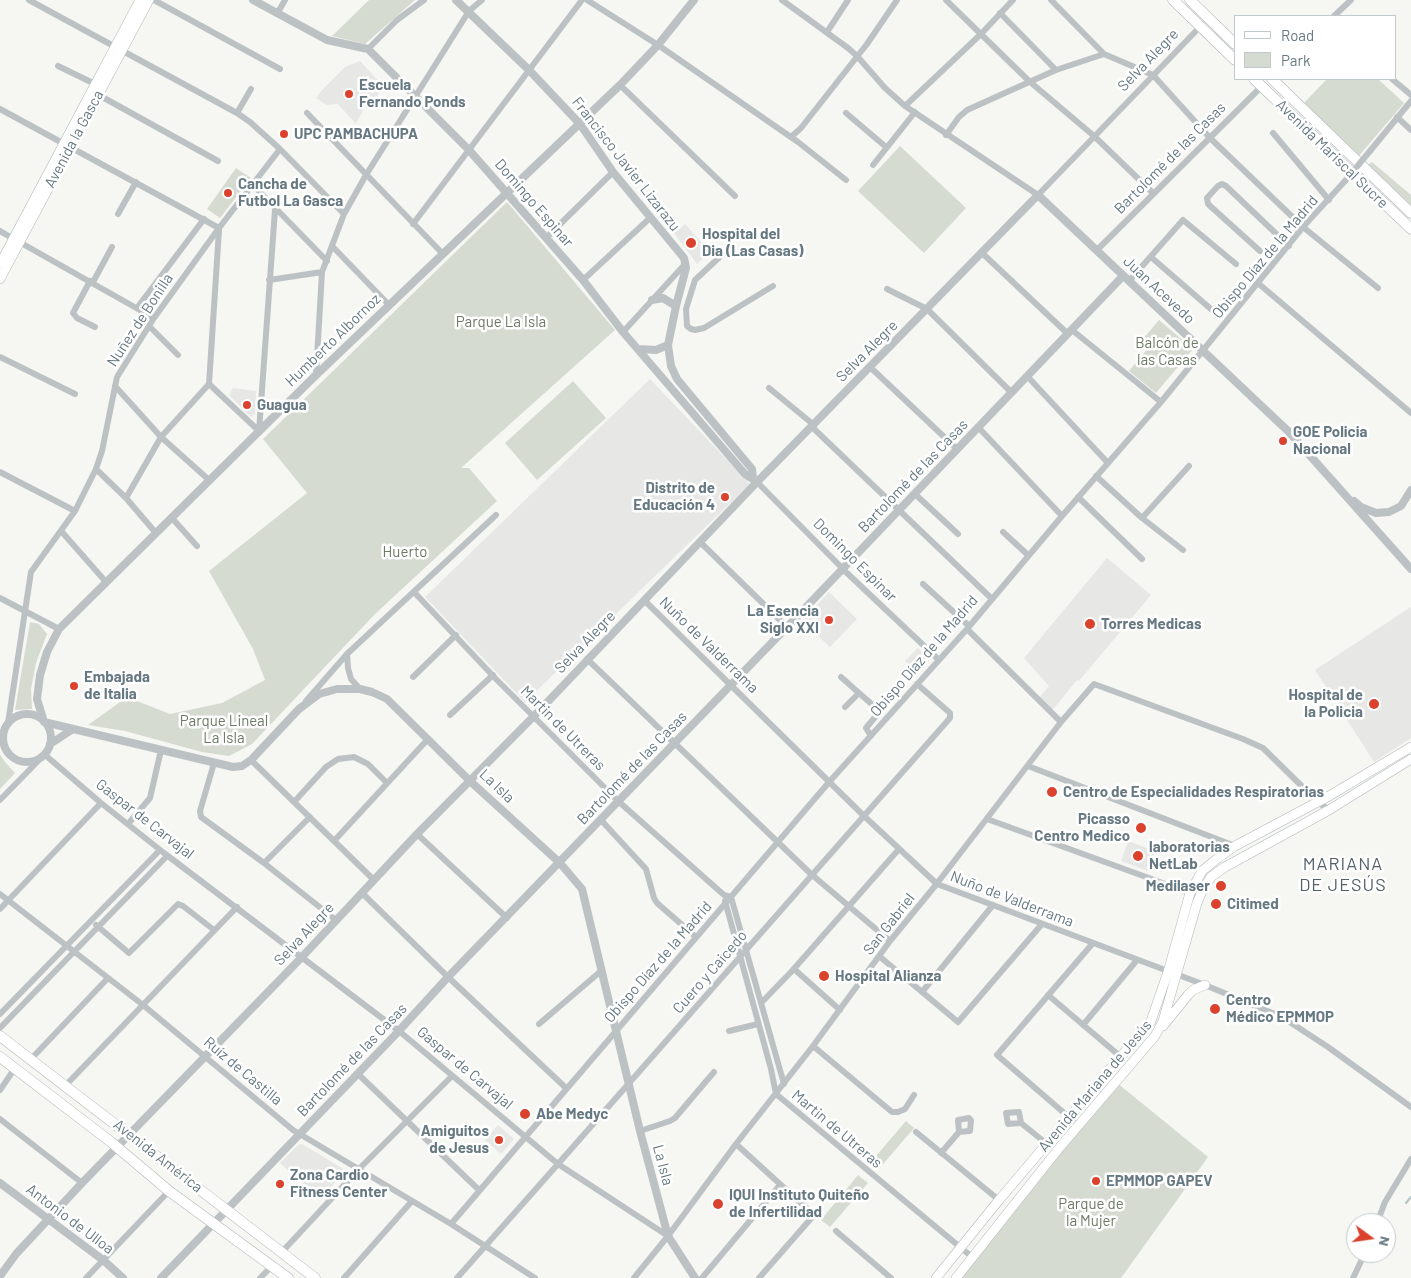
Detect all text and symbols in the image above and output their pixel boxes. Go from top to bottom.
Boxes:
legend [1234,15,1396,80]
street label: Selva Alegre [1114,25,1182,95]
text: Road [1281,26,1314,44]
text: Park [1281,51,1310,69]
place label: Escuela Fernando Ponds [359,76,466,111]
street label: Avenida la Gasca [41,87,107,191]
marker: Escuela Fernando Ponds [343,88,355,100]
street label: Francisco Javier Lizarazu [568,93,684,235]
street label: Avenida Mariscal Sucre [1272,96,1392,212]
street label: Bartolomé de las Casas [1111,99,1229,217]
place label: UPC PAMBACHUPA [294,125,418,143]
marker: UPC PAMBACHUPA [278,128,290,140]
street label: Domingo Espinar [491,155,577,251]
place label: Cancha de Futbol La Gasca [238,175,343,210]
marker: Cancha de Futbol La Gasca [222,187,234,199]
street label: Obispo Díaz de la Madrid [1208,192,1322,322]
place label: Hospital del Dia (Las Casas) [702,225,803,260]
marker: Hospital del Dia (Las Casas) [684,236,698,250]
street label: Juan Acevedo [1120,252,1198,328]
street label: Nuñez de Bonilla [103,270,177,370]
street label: Humberto Albornoz [282,290,384,390]
park label: Parque La Isla [456,313,546,331]
street label: Selva Alegre [832,316,902,386]
park label: Balcón de las Casas [1135,334,1199,369]
place label: Guagua [257,396,307,414]
marker: Guagua [241,399,253,411]
street label: Bartolomé de las Casas [854,416,972,536]
place label: GOE Policia Nacional [1293,423,1367,458]
marker: GOE Policia Nacional [1277,435,1289,447]
place label: Distrito de Educación 4 [633,479,715,514]
marker: Distrito de Educación 4 [719,491,731,503]
street label: Domingo Espinar [810,515,900,605]
park label: Huerto [383,543,427,561]
street label: Obispo Díaz de la Madrid [866,592,982,720]
street label: Nuño de Valderrama [656,593,762,697]
place label: La Esencia Siglo XXI [747,602,819,637]
street label: Selva Alegre [551,607,619,677]
marker: La Esencia Siglo XXI [823,614,835,626]
place label: Torres Medicas [1101,615,1202,633]
marker: Torres Medicas [1083,617,1097,631]
place label: Embajada de Italia [84,668,150,703]
marker: Embajada de Italia [68,680,80,692]
street label: Martin de Utreras [517,682,609,774]
place label: Hospital de la Policia [1288,686,1363,721]
marker: Hospital de la Policia [1367,697,1381,711]
street label: Bartolomé de las Casas [573,708,691,828]
park label: Parque Lineal La Isla [180,712,268,747]
street label: La Isla [476,765,518,807]
street label: Gaspar de Carvajal [92,775,198,863]
place label: Centro de Especialidades Respiratorias [1063,783,1324,801]
marker: Centro de Especialidades Respiratorias [1045,785,1059,799]
place label: Picasso Centro Medico [1034,810,1130,845]
marker: Picasso Centro Medico [1134,821,1148,835]
place label: laboratorias NetLab [1149,838,1230,873]
marker: laboratorias NetLab [1131,849,1145,863]
district label: MARIANA DE JESÚS [1298,853,1388,896]
street label: Nuño de Valderrama [948,867,1076,931]
place label: Medilaser [1146,877,1210,895]
marker: Medilaser [1214,879,1228,893]
street label: San Gabriel [859,890,919,958]
place label: Citimed [1227,895,1279,913]
marker: Citimed [1209,897,1223,911]
street label: Obispo Díaz de la Madrid [600,898,716,1026]
street label: Selva Alegre [270,899,338,969]
street label: Cuero y Caicedo [669,927,751,1017]
place label: Hospital Alianza [835,967,941,985]
marker: Hospital Alianza [817,969,831,983]
place label: Centro Médico EPMMOP [1226,991,1334,1026]
street label: Bartolomé de las Casas [293,1000,411,1120]
marker: Centro Médico EPMMOP [1208,1002,1222,1016]
street label: Avenida Mariana de Jesús [1035,1016,1155,1156]
street label: Gaspar de Carvajal [413,1023,517,1113]
street label: Ruíz de Castilla [200,1033,286,1109]
street label: Martin de Utreras [788,1086,886,1172]
place label: Abe Medyc [536,1105,608,1123]
marker: Abe Medyc [518,1107,532,1121]
street label: Avenida América [110,1116,206,1196]
place label: Amiguitos de Jesus [421,1122,489,1157]
marker: Amiguitos de Jesus [493,1134,505,1146]
street label: La Isla [649,1143,677,1187]
place label: Zona Cardio Fitness Center [290,1166,387,1201]
place label: EPMMOP GAPEV [1106,1172,1213,1190]
marker: EPMMOP GAPEV [1090,1175,1102,1187]
marker: Zona Cardio Fitness Center [274,1178,286,1190]
street label: Antonio de Ulloa [23,1180,117,1258]
place label: IQUI Instituto Quiteño de Infertilidad [729,1186,869,1221]
park label: Parque de la Mujer [1058,1195,1124,1230]
marker: IQUI Instituto Quiteño de Infertilidad [711,1197,725,1211]
north arrow [1346,1213,1396,1263]
text: N [1376,1235,1394,1248]

